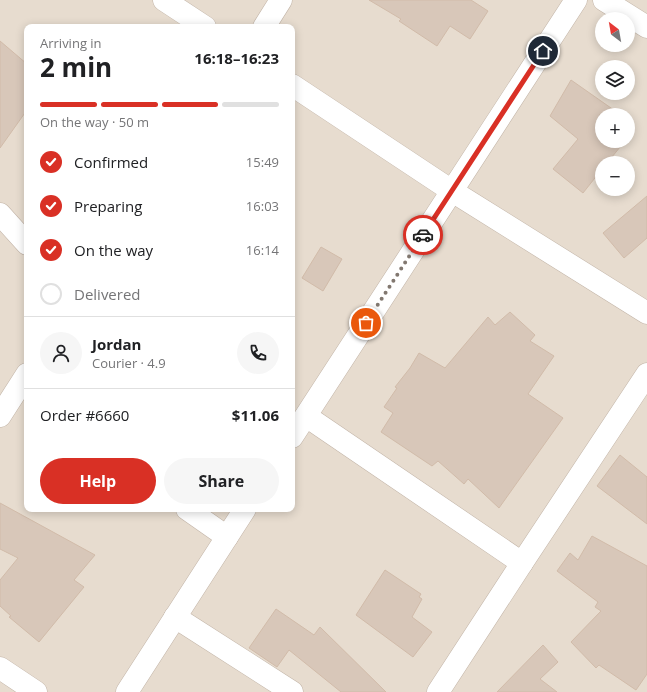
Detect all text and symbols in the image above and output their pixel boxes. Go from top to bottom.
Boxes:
north arrow [595,12,635,52]
map controls [595,12,635,196]
text: Arriving in [40,34,102,52]
pin [526,34,560,68]
icon: home [532,40,554,62]
text: 16:18–16:23 [194,48,279,68]
text: 2 min [40,49,112,85]
button: layers [595,60,635,100]
button: + [595,108,635,148]
text: On the way · 50 m [40,113,149,131]
icon: check [40,151,62,173]
text: Confirmed [74,152,148,172]
text: 15:49 [246,153,279,171]
button: − [595,156,635,196]
icon: check [40,195,62,217]
text: Preparing [74,196,142,216]
text: 16:03 [246,197,279,215]
courier [403,215,443,255]
icon: car [412,224,434,246]
icon: check [40,239,62,261]
text: On the way [74,240,153,260]
text: 16:14 [246,241,279,259]
text: Delivered [74,284,141,304]
pin [349,306,383,340]
icon: bag [355,312,377,334]
button: person [40,332,82,374]
button: phone [237,332,279,374]
text: Jordan [92,334,141,354]
text: Courier · 4.9 [92,354,166,372]
text: Order #6660 [40,405,129,425]
text: $11.06 [232,405,279,425]
button: Help [40,458,156,504]
button: Share [164,458,279,504]

